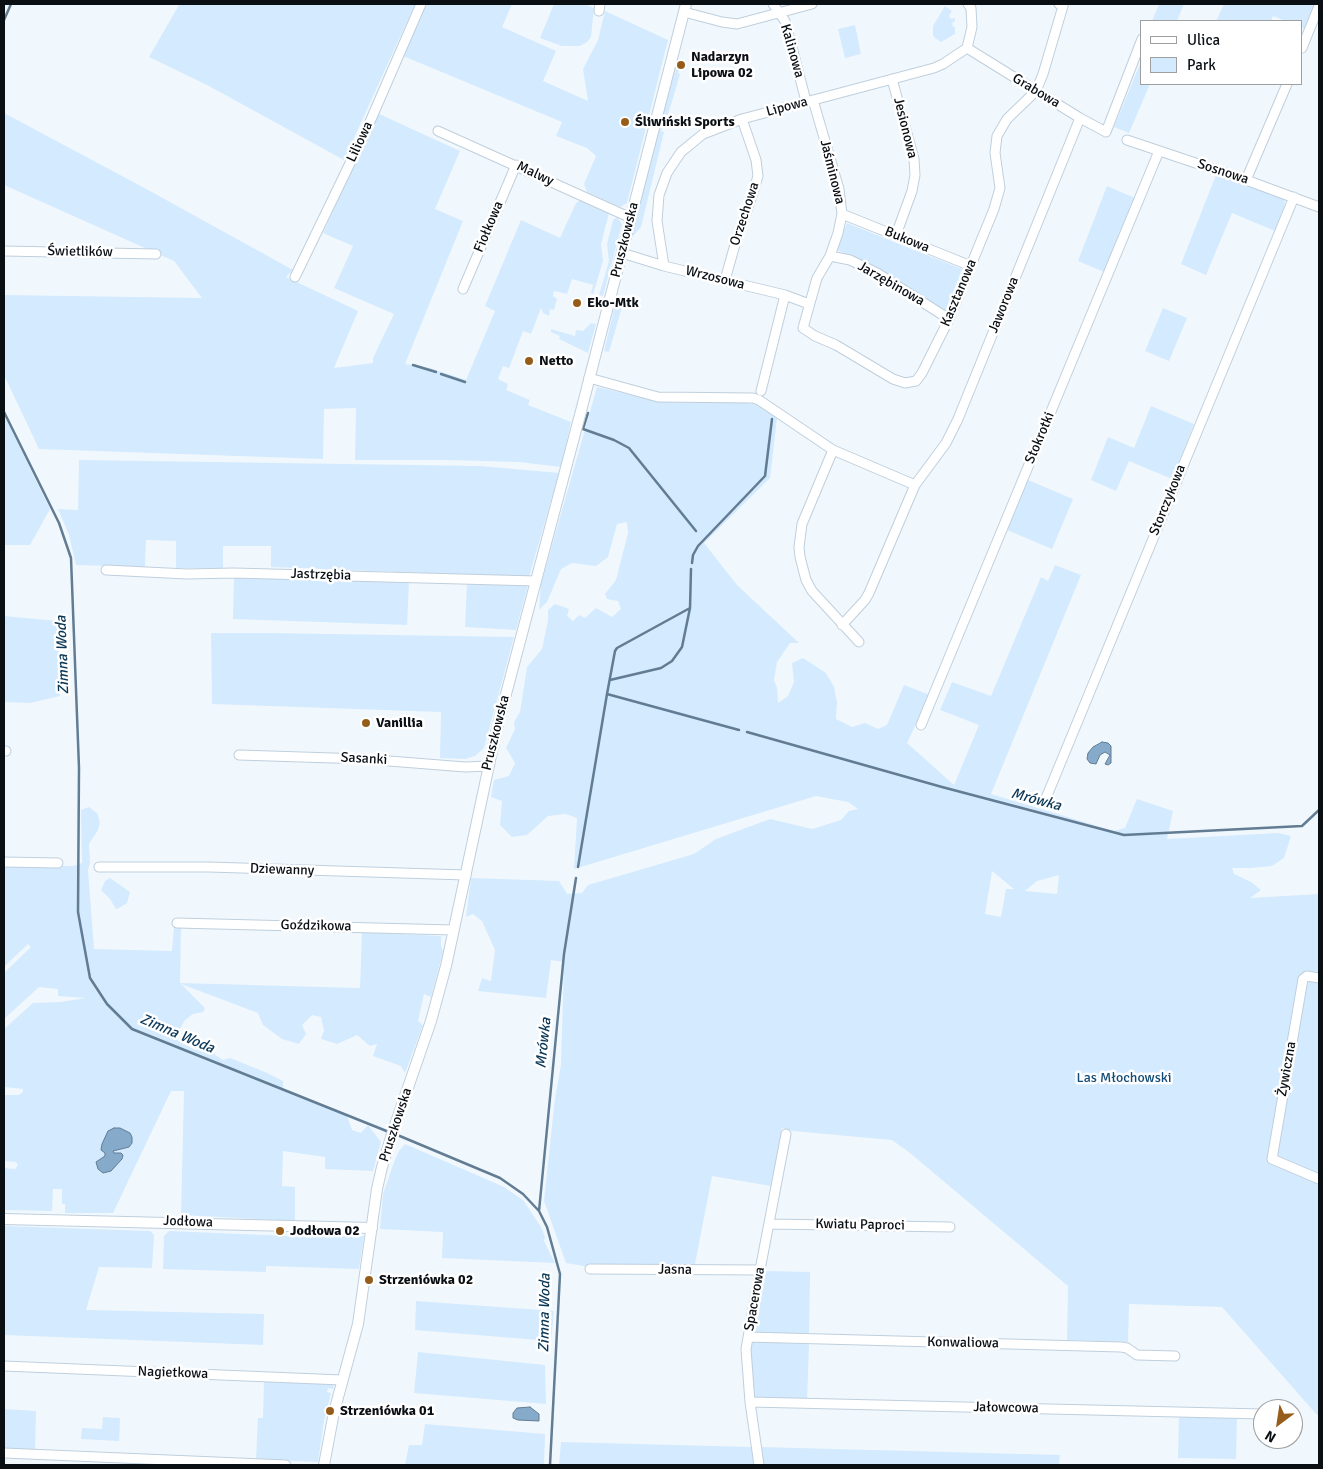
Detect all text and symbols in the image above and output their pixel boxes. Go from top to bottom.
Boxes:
legend [1140,20,1303,85]
street label: Kalinowa [776,22,808,80]
text: Ulica [1187,31,1220,49]
place label: Nadarzyn Lipowa 02 [691,49,753,82]
text: Park [1187,56,1216,74]
marker: Nadarzyn Lipowa 02 [675,59,687,71]
street label: Grabowa [1009,70,1063,112]
street label: Lipowa [764,93,810,121]
street label: Jesionowa [889,96,921,160]
place label: Śliwiński Sports [635,114,735,130]
marker: Śliwiński Sports [619,116,631,128]
street label: Liliowa [343,119,377,165]
street label: Jaśminowa [816,138,848,206]
street label: Sosnowa [1195,156,1251,188]
street label: Malwy [514,158,556,190]
street label: Orzechowa [727,180,763,248]
street label: Fiołkowa [471,199,507,255]
street label: Pruszkowska [608,201,642,279]
street label: Bukowa [882,223,932,257]
street label: Świetlików [47,243,113,261]
street label: Kasztanowa [937,257,981,329]
street label: Jarzębinowa [855,258,927,310]
street label: Wrzosowa [684,263,746,293]
street label: Jaworowa [985,274,1023,336]
place label: Eko-Mtk [587,295,639,311]
marker: Eko-Mtk [571,297,583,309]
place label: Netto [539,353,573,369]
marker: Netto [523,355,535,367]
street label: Stokrotki [1022,410,1058,466]
street label: Storczykowa [1146,462,1190,538]
street label: Jastrzębia [290,566,352,584]
water label: Zimna Woda [53,615,73,695]
street label: Pruszkowska [479,694,513,772]
place label: Vanillia [376,715,423,731]
marker: Vanillia [360,717,372,729]
street label: Sasanki [340,749,388,769]
water label: Mrówka [1009,785,1063,815]
street label: Dziewanny [250,860,314,880]
street label: Goździkowa [281,917,351,935]
water label: Zimna Woda [137,1010,217,1058]
water label: Mrówka [532,1017,556,1069]
street label: Żywiczna [1274,1040,1300,1098]
park label: Las Młochowski [1076,1070,1172,1086]
street label: Pruszkowska [376,1086,416,1164]
street label: Jodłowa [163,1213,213,1231]
street label: Kwiatu Paproci [815,1216,905,1234]
place label: Jodłowa 02 [290,1223,360,1239]
marker: Jodłowa 02 [274,1225,286,1237]
street label: Jasna [658,1261,692,1279]
street label: Spacerowa [741,1266,769,1332]
place label: Strzeniówka 02 [379,1272,473,1288]
water label: Zimna Woda [535,1273,555,1353]
marker: Strzeniówka 02 [363,1274,375,1286]
street label: Konwaliowa [927,1334,999,1352]
street label: Nagietkowa [137,1363,209,1383]
street label: Jałowcowa [973,1399,1039,1417]
north arrow [1253,1399,1303,1449]
place label: Strzeniówka 01 [340,1403,434,1419]
marker: Strzeniówka 01 [324,1405,336,1417]
text: N [1262,1427,1279,1446]

